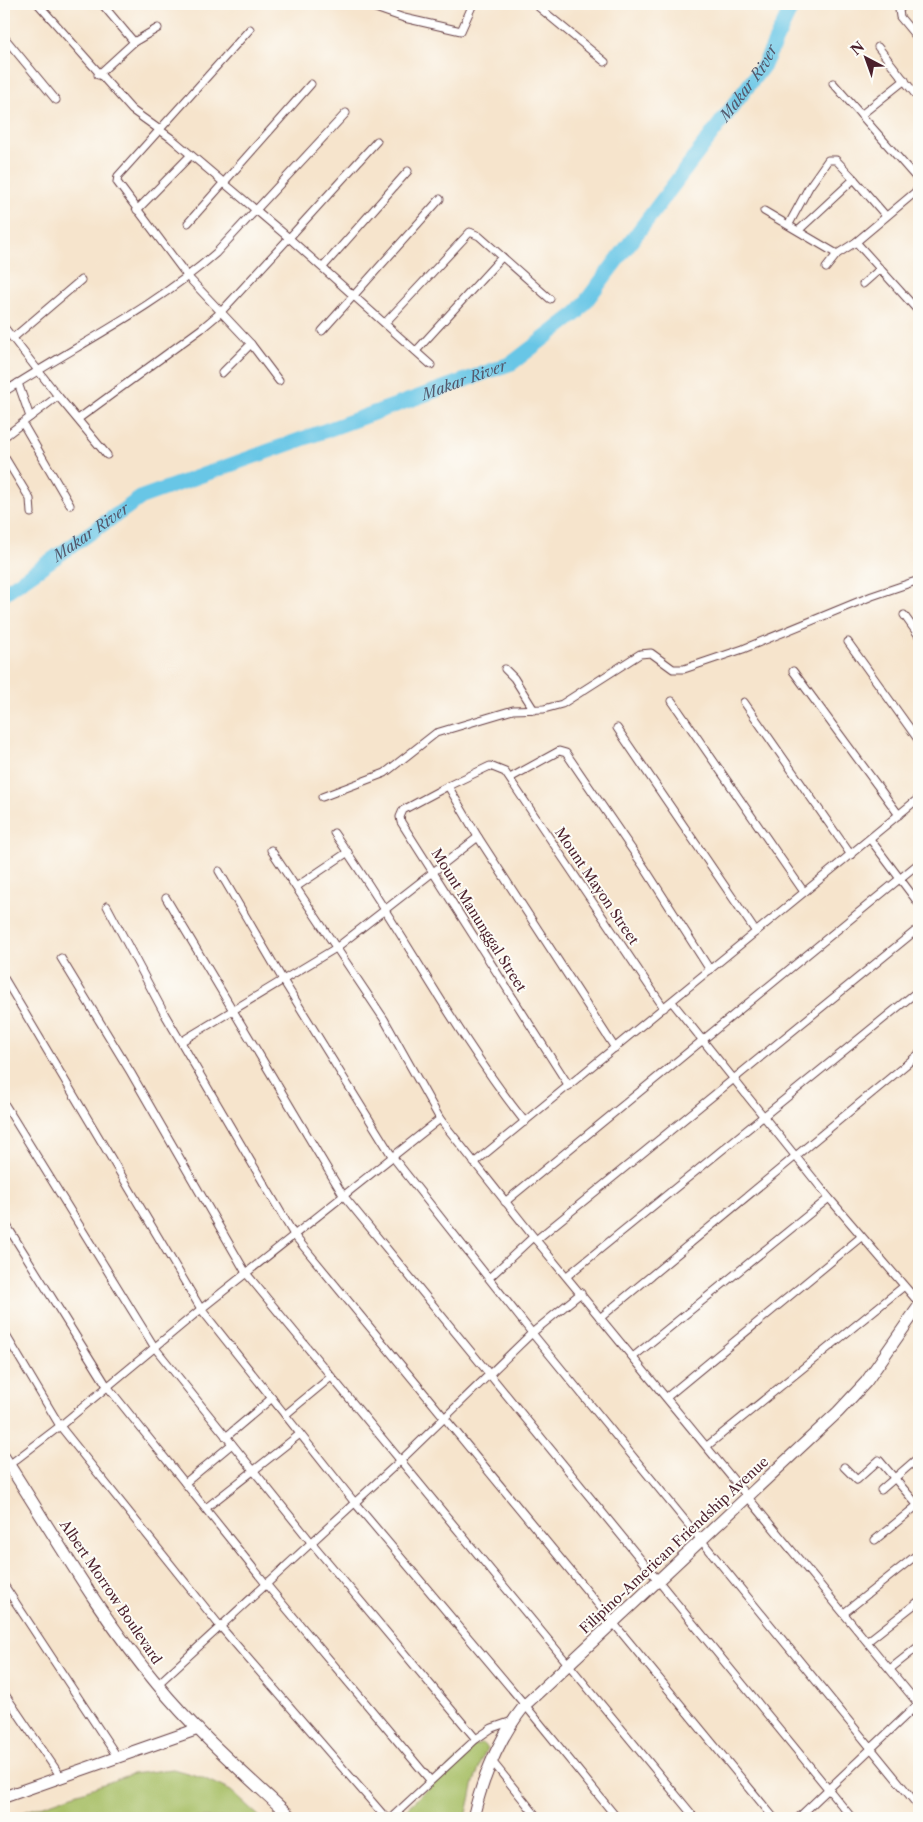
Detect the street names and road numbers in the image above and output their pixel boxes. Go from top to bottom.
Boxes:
street label: Mount Mayon Street [551,824,643,948]
street label: Mount Manunggal Street [427,845,531,995]
street label: Filipino-American Friendship Avenue [576,1452,772,1637]
street label: Albert Morrow Boulevard [55,1516,166,1668]

